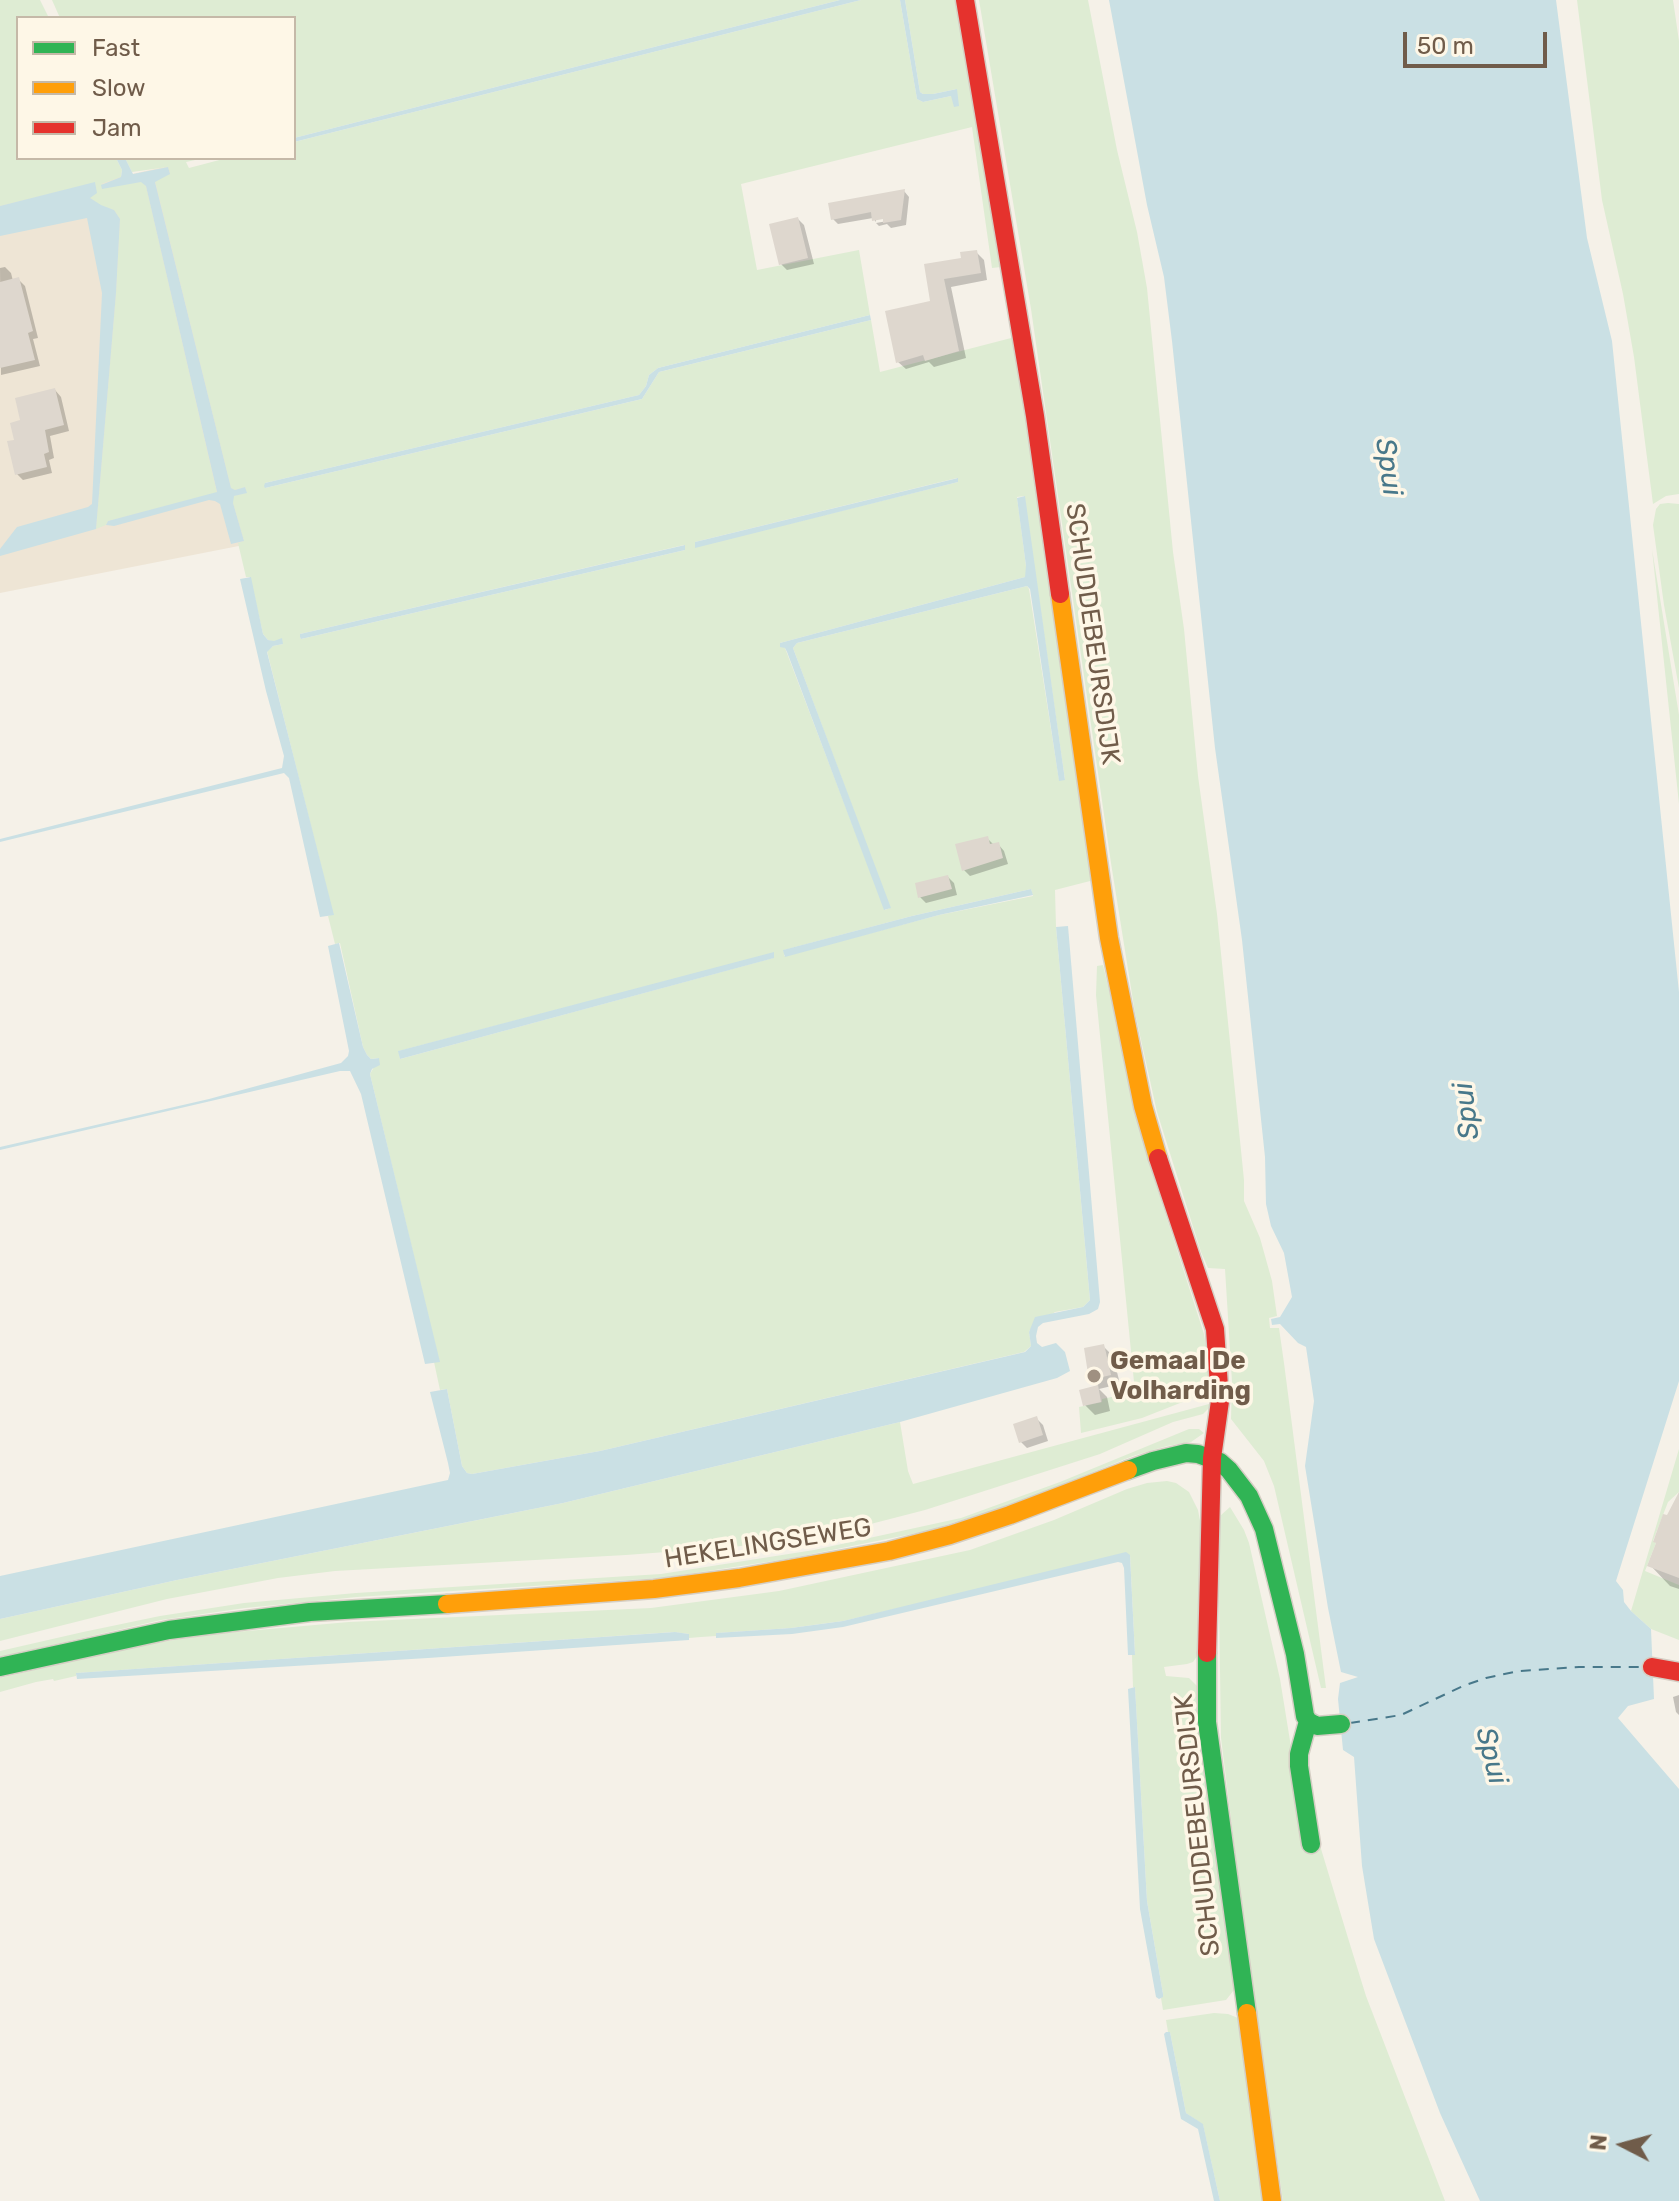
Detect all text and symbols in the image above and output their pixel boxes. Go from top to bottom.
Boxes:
legend [16,16,296,160]
scale bar [1407,16,1551,66]
text: 50 m [1417,32,1474,60]
text: Fast [92,34,140,62]
text: Slow [92,74,145,102]
text: Jam [92,114,142,142]
water label: Spui [1367,436,1409,498]
street label: SCHUDDEBEURSDIJK [1058,501,1126,767]
water label: Spui [1447,1080,1487,1142]
place label: Gemaal De Volharding [1110,1345,1251,1406]
marker: Gemaal De Volharding [1085,1367,1103,1385]
street label: HEKELINGSEWEG [662,1512,874,1576]
street label: SCHUDDEBEURSDIJK [1169,1692,1227,1958]
water label: Spui [1468,1724,1514,1788]
north arrow [1583,2105,1663,2185]
text: N [1584,2133,1613,2152]

